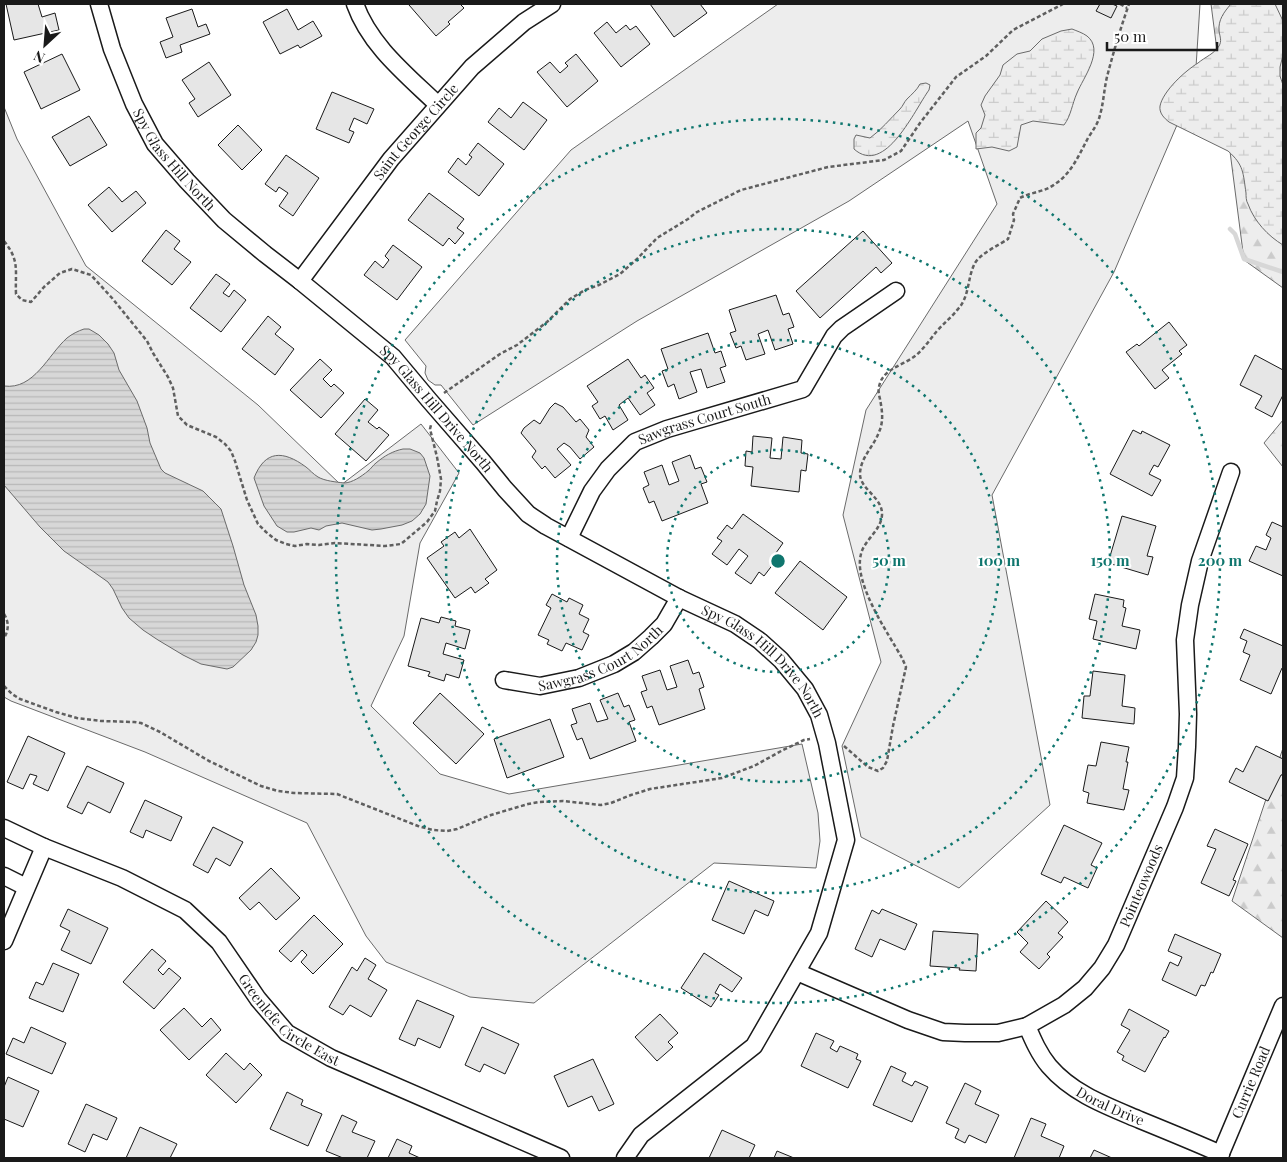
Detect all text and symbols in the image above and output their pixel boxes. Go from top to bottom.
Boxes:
north arrow [20,20,70,70]
scale bar [1107,20,1217,52]
text: 50 m [1114,26,1147,46]
text: N [30,46,48,68]
street label: Saint George Circle [369,79,462,184]
street label: Spy Glass Hill North [129,105,221,215]
street label: Spy Glass Hill Drive North [376,340,498,477]
street label: Sawgrass Court South [635,389,774,449]
text: 50 m [872,550,906,570]
text: 100 m [978,550,1021,570]
text: 150 m [1090,550,1130,570]
text: 200 m [1198,550,1243,570]
centre of rings [769,552,787,570]
street label: Spy Glass Hill Drive North [699,600,829,721]
street label: Sawgrass Court North [536,620,667,695]
street label: Pointeowoods [1115,841,1167,930]
street label: Greenlefe Circle East [234,970,343,1070]
street label: Currie Road [1227,1043,1274,1121]
street label: Doral Drive [1073,1082,1147,1130]

